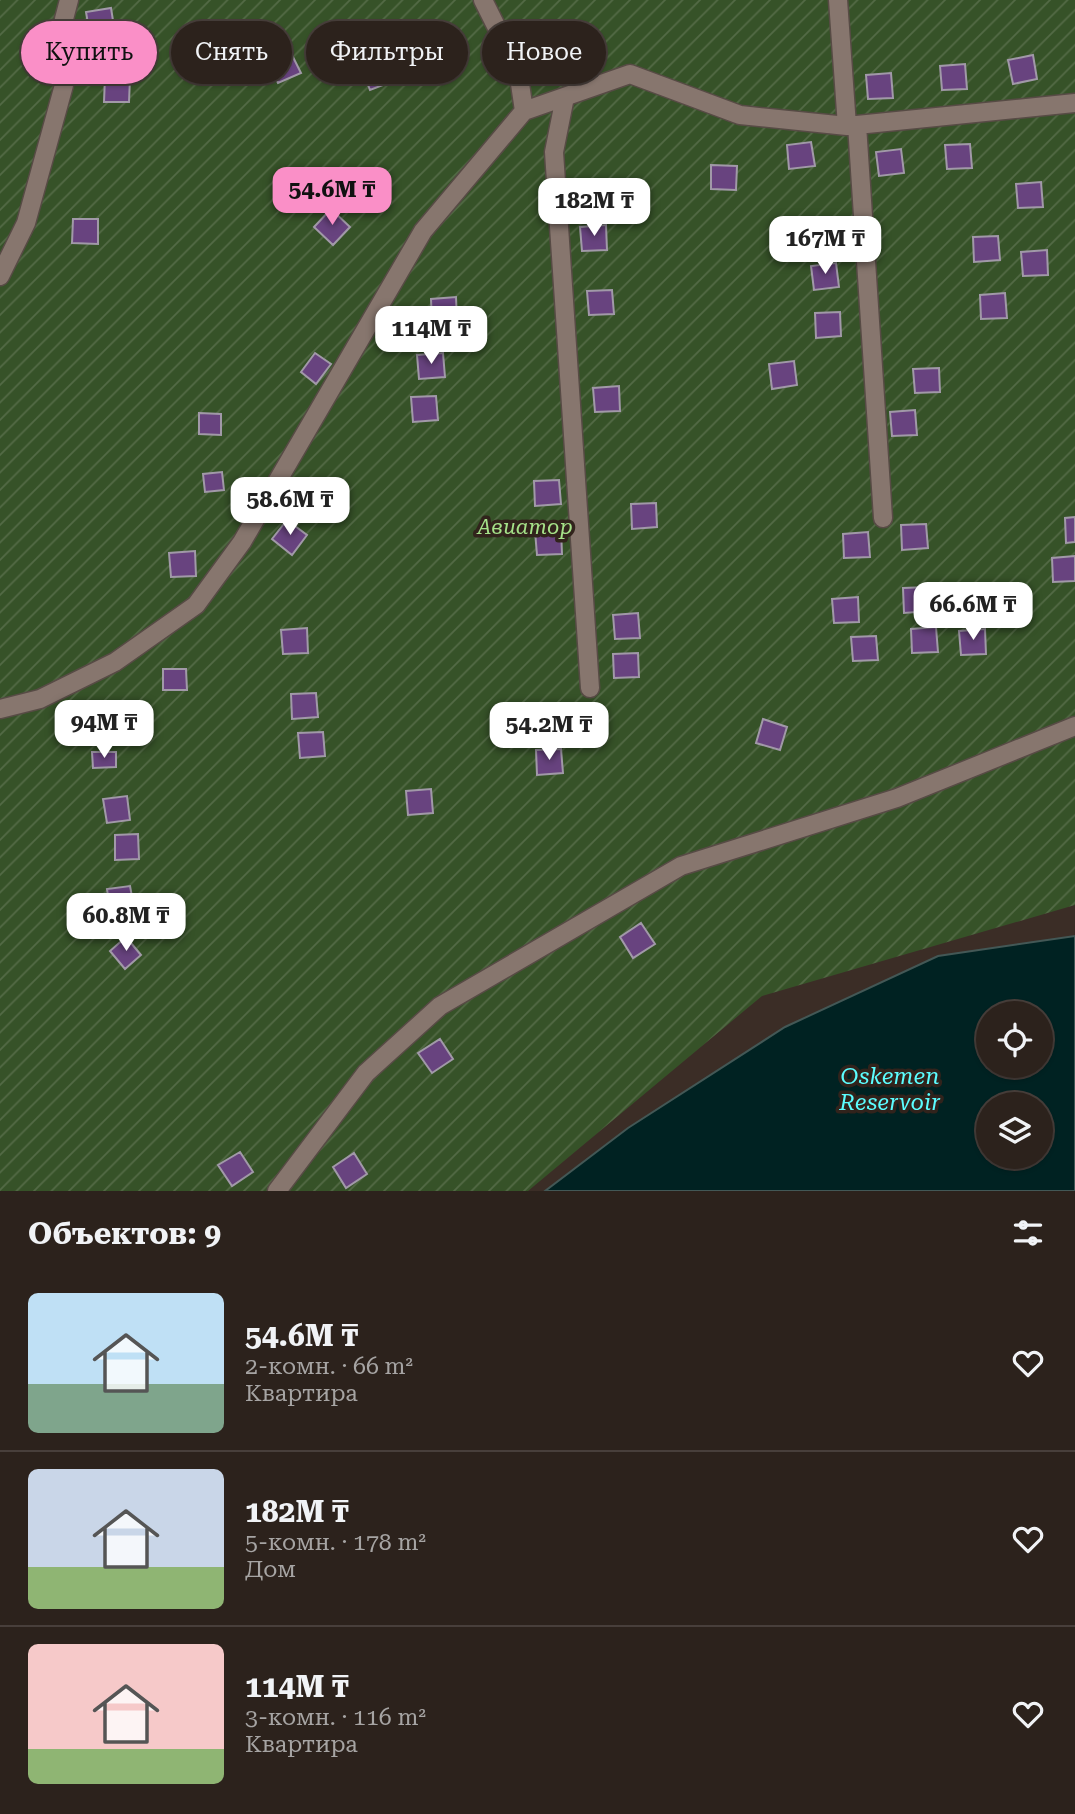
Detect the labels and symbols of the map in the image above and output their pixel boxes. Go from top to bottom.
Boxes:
pin: 54.6M ₸ [267,168,397,227]
pin: 182M ₸ [537,178,651,238]
pin: 167M ₸ [768,216,882,276]
pin: 114M ₸ [374,306,488,366]
pin: 58.6M ₸ [225,477,355,537]
park label: Авиатор [475,515,573,539]
pin: 66.6M ₸ [908,582,1038,642]
pin: 94M ₸ [55,700,153,760]
pin: 54.2M ₸ [484,702,614,762]
pin: 60.8M ₸ [61,894,191,953]
water label: Oskemen Reservoir [838,1063,941,1116]

